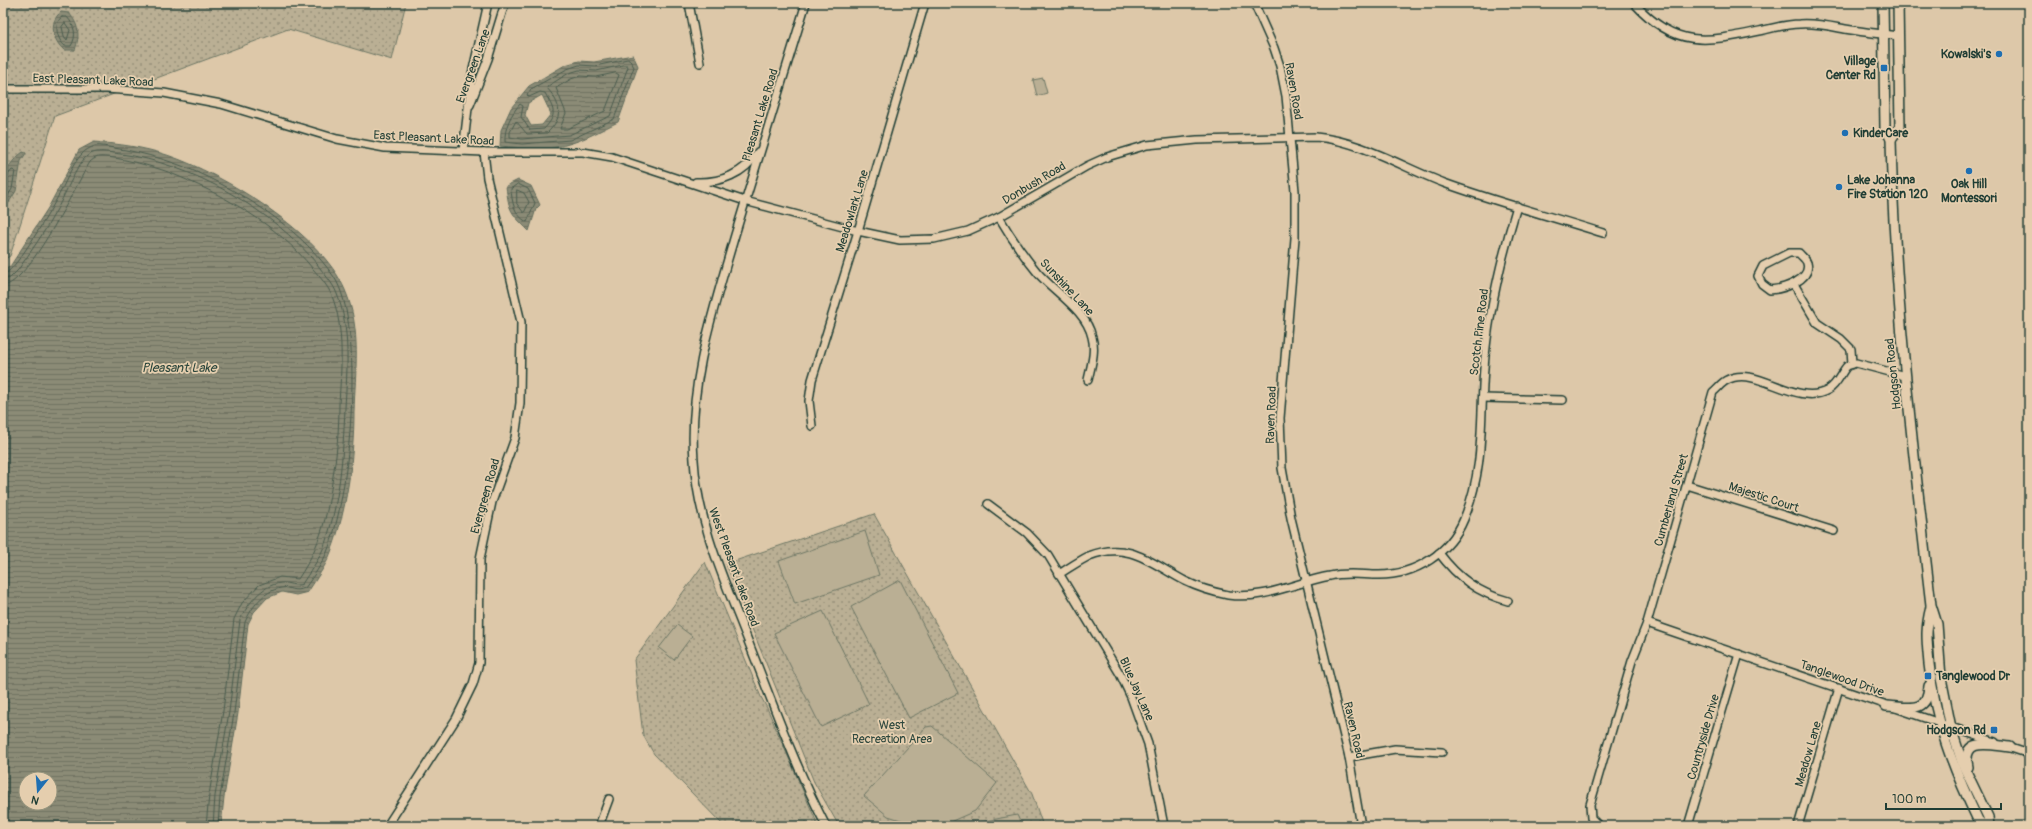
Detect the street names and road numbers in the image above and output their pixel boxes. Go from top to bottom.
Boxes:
street label: Evergreen Lane [453,27,494,105]
street label: Raven Road [1281,61,1306,121]
street label: Pleasant Lake Road [739,67,782,163]
street label: East Pleasant Lake Road [32,71,154,90]
street label: East Pleasant Lake Road [373,128,495,149]
street label: Donbush Road [1000,159,1069,208]
street label: Meadowlark Lane [833,168,872,254]
street label: Sunshine Lane [1036,256,1097,319]
street label: Scotch Pine Road [1467,288,1492,376]
street label: Hodgson Road [1882,337,1905,410]
street label: Raven Road [1263,386,1280,444]
street label: Cumberland Street [1651,452,1692,548]
street label: Evergreen Road [468,457,503,536]
street label: Majestic Court [1727,479,1801,516]
street label: West Pleasant Lake Road [705,506,762,629]
street label: Blue Jay Lane [1116,655,1157,723]
street label: Tanglewood Drive [1798,657,1886,700]
street label: Countryside Drive [1684,692,1723,782]
street label: Raven Road [1340,700,1367,760]
street label: Meadow Lane [1792,720,1825,789]

